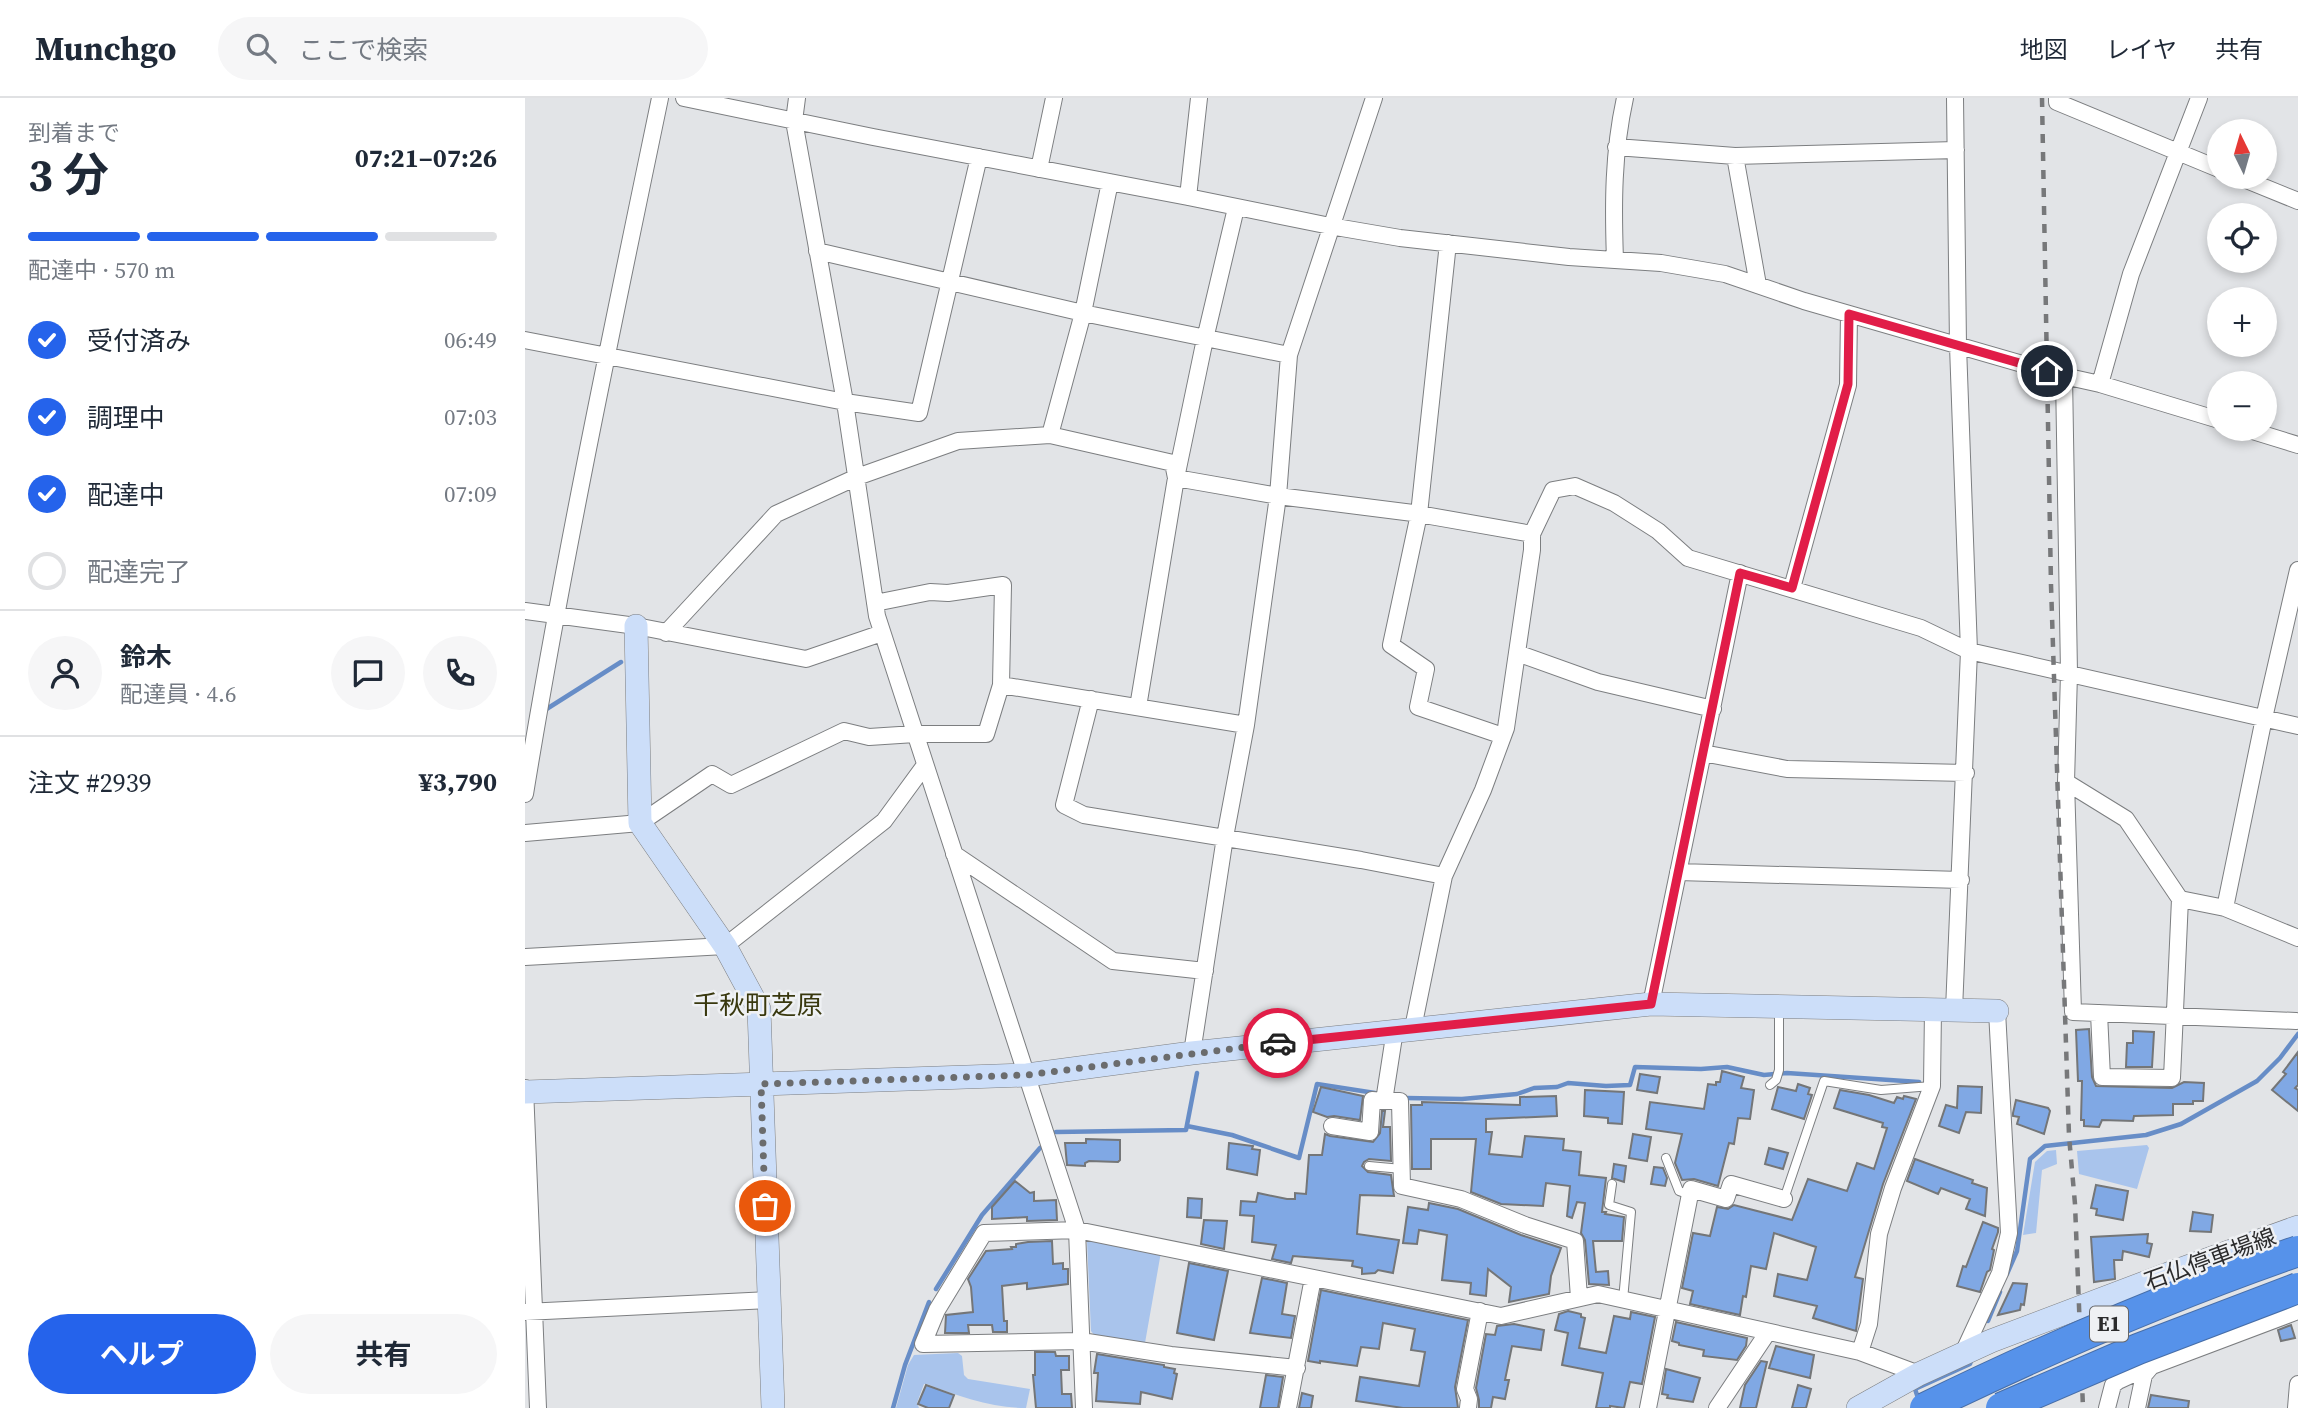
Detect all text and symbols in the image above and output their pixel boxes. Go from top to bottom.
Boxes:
search box [218,17,708,80]
text: Munchgo [35,26,176,71]
icon: search [242,29,280,67]
text: ここで検索 [298,32,428,68]
text: 地図 [2020,33,2068,66]
text: レイヤ [2106,33,2177,66]
text: 共有 [2215,33,2263,66]
text: 到着まで [28,117,120,149]
north arrow [2207,119,2277,189]
map controls [2207,119,2277,441]
text: 07:21–07:26 [355,140,497,176]
text: 3 分 [28,143,109,206]
button: locate [2207,203,2277,273]
text: 配達中 · 570 m [28,254,175,286]
button: + [2207,287,2277,357]
icon: check [28,321,66,359]
text: 受付済み [87,323,191,359]
text: 06:49 [444,324,497,356]
pin [2017,341,2077,401]
icon: home [2028,352,2066,390]
button: − [2207,371,2277,441]
icon: check [28,398,66,436]
text: 調理中 [87,400,165,436]
text: 07:03 [444,401,497,433]
icon: check [28,475,66,513]
text: 配達中 [87,477,165,513]
text: 07:09 [444,478,497,510]
text: 配達完了 [87,554,191,590]
button: person [28,636,102,710]
button: chat [331,636,405,710]
button: phone [423,636,497,710]
text: 鈴木 [120,639,172,675]
text: 配達員 · 4.6 [120,678,237,710]
text: ¥3,790 [419,764,497,800]
text: 注文 #2939 [28,765,152,801]
district label: 千秋町芝原 [693,987,823,1023]
courier [1243,1008,1313,1078]
icon: car [1259,1024,1297,1062]
pin [735,1176,795,1236]
icon: bag [746,1187,784,1225]
street label: 石仏停車場線 [2140,1220,2280,1298]
road number: E1 [2090,1306,2128,1342]
button: ヘルプ [28,1314,256,1394]
button: 共有 [270,1314,497,1394]

